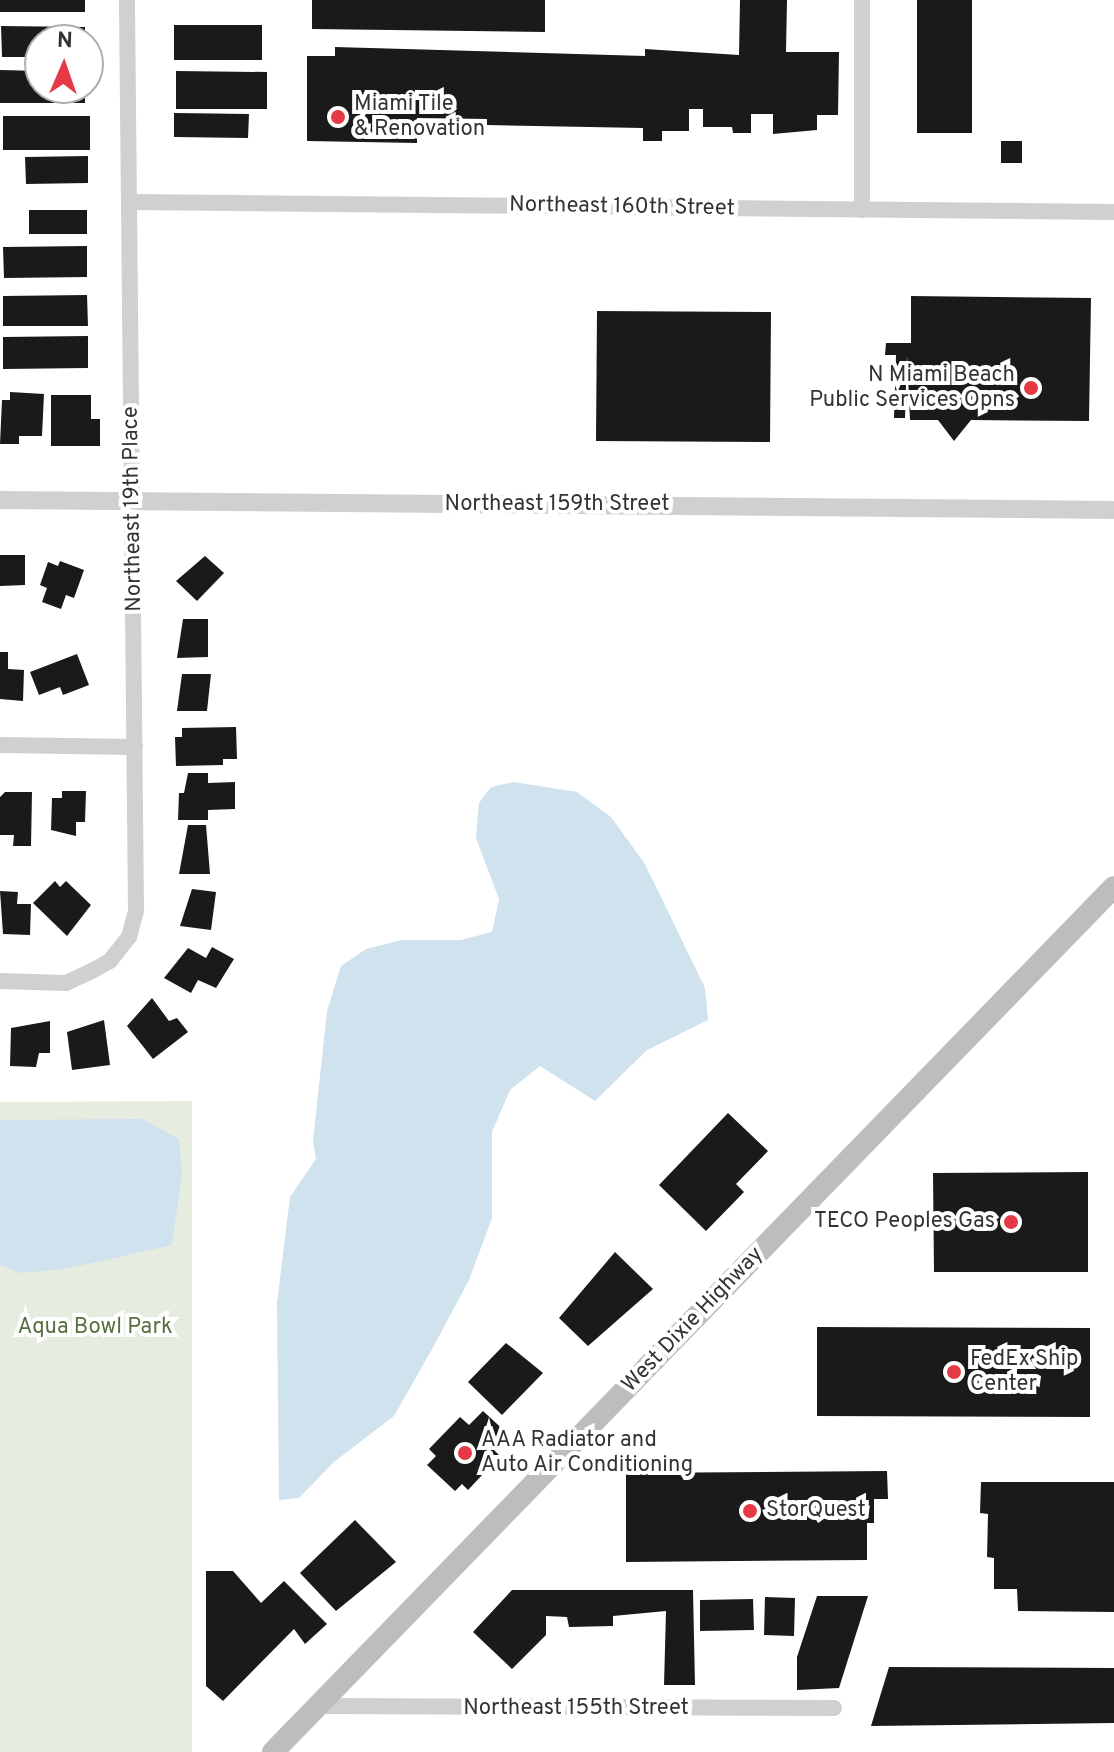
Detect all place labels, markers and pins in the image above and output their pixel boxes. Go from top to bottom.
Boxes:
place label: Miami Tile & Renovation [354,91,485,142]
marker: Miami Tile & Renovation [329,108,347,126]
place label: N Miami Beach Public Services Opns [809,362,1015,414]
marker: N Miami Beach Public Services Opns [1022,379,1040,397]
place label: TECO Peoples Gas [814,1209,995,1235]
marker: TECO Peoples Gas [1002,1213,1020,1231]
place label: FedEx Ship Center [970,1346,1079,1398]
marker: FedEx Ship Center [945,1363,963,1381]
place label: AAA Radiator and Auto Air Conditioning [481,1427,694,1478]
marker: AAA Radiator and Auto Air Conditioning [456,1444,474,1462]
place label: StorQuest [766,1498,866,1524]
marker: StorQuest [741,1502,759,1520]

